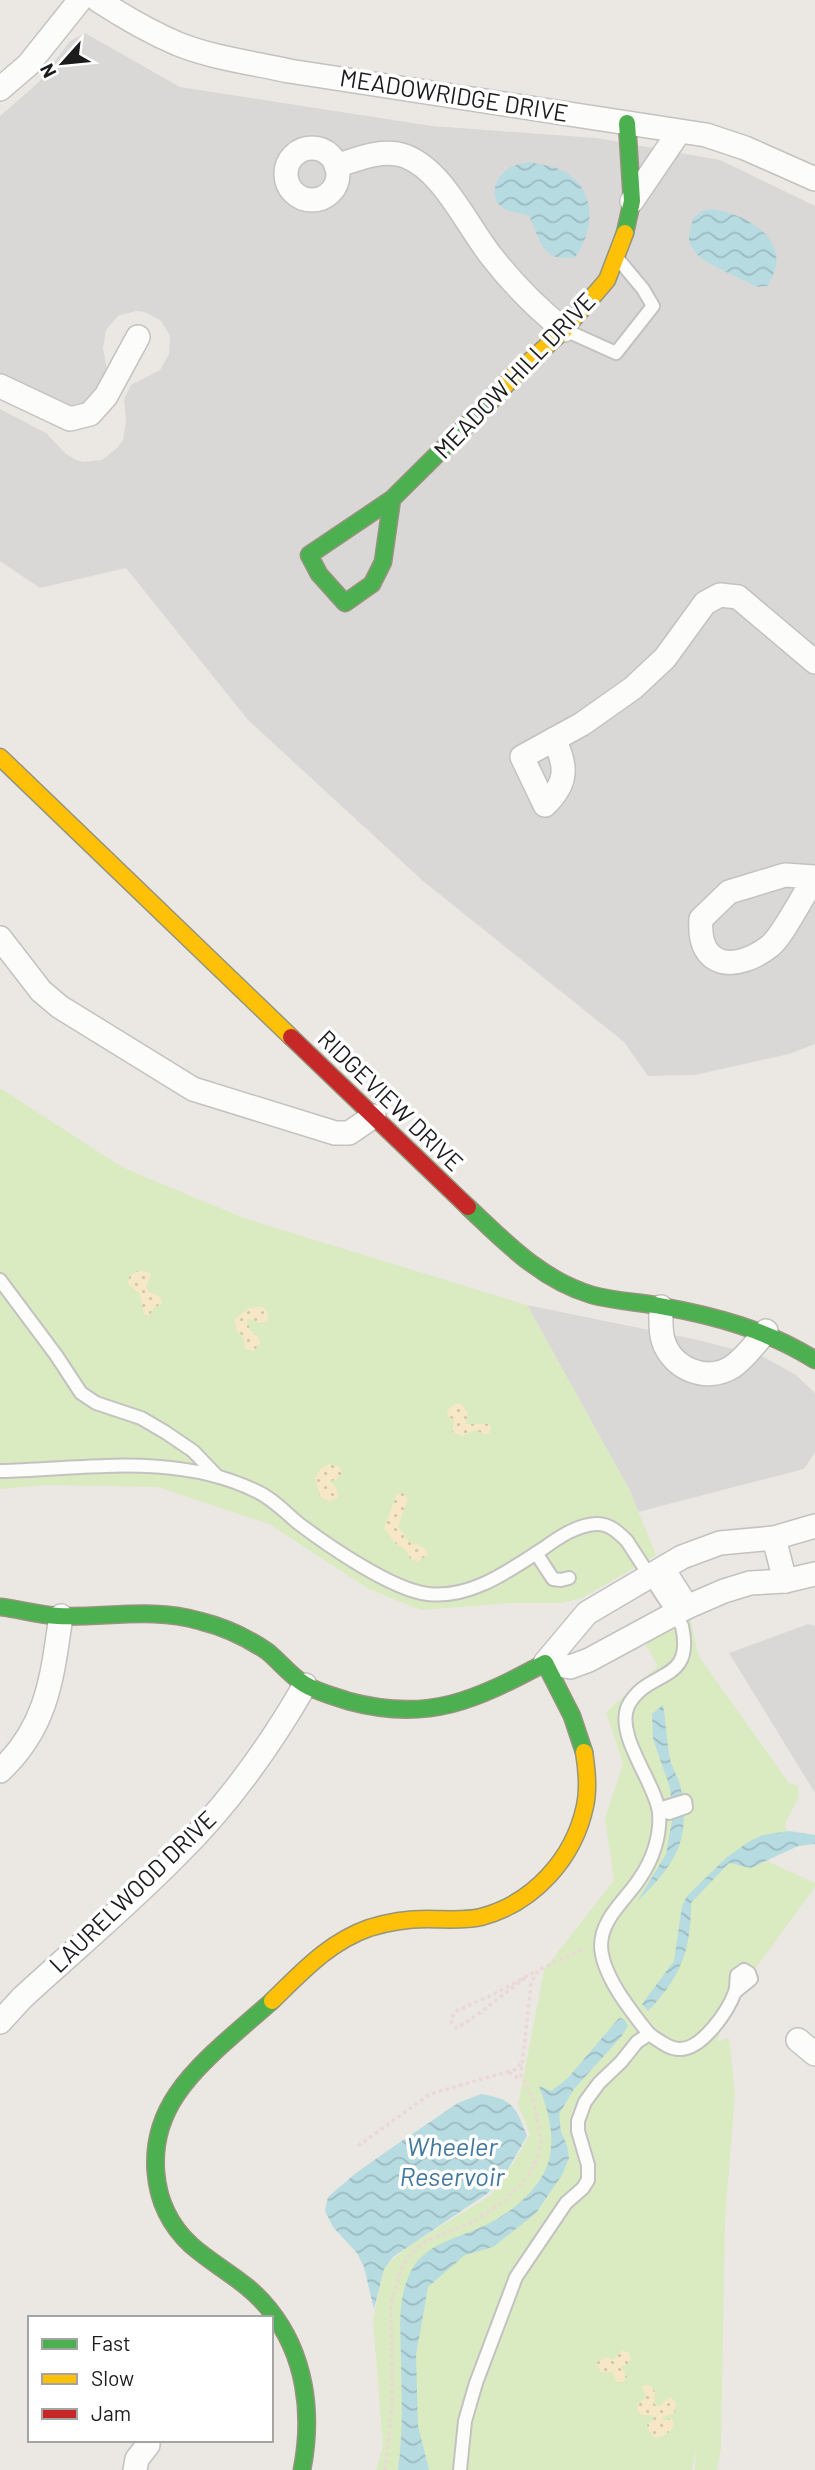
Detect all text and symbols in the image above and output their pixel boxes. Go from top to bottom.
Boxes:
north arrow [28,28,98,98]
text: N [34,60,61,82]
street label: MEADOWRIDGE DRIVE [338,62,570,127]
street label: MEADOW HILL DRIVE [427,286,601,464]
street label: RIDGEVIEW DRIVE [312,1023,470,1176]
street label: LAURELWOOD DRIVE [42,1804,221,1978]
water label: Wheeler Reservoir [400,2130,505,2191]
legend [28,2316,273,2442]
text: Fast [91,2330,131,2355]
text: Slow [91,2365,134,2390]
text: Jam [91,2400,131,2425]

